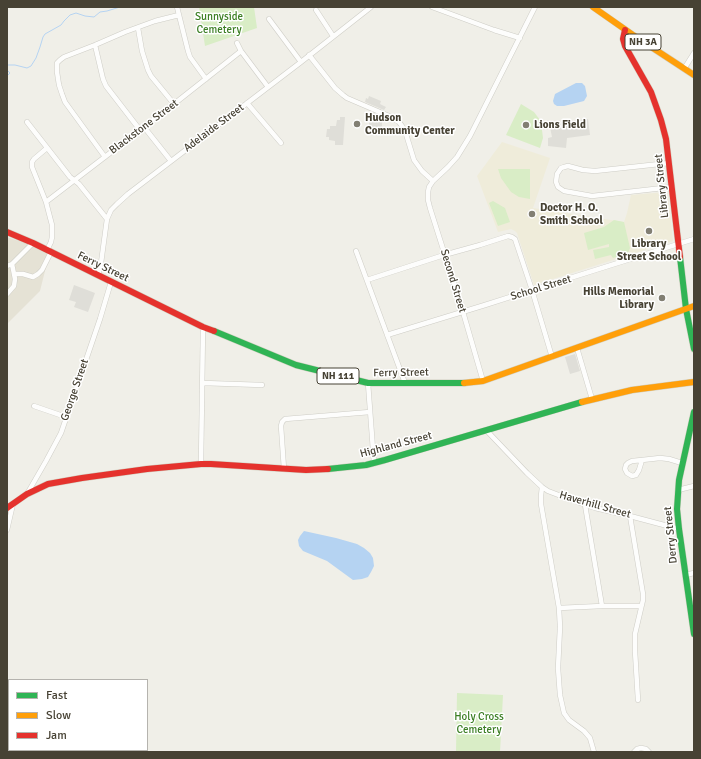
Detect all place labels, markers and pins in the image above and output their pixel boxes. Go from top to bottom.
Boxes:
place label: Hudson Community Center [365,111,455,137]
place label: Lions Field [534,118,586,132]
marker: Hudson Community Center [352,119,362,129]
marker: Lions Field [521,120,531,130]
place label: Doctor H. O. Smith School [540,201,603,227]
marker: Doctor H. O. Smith School [527,209,537,219]
marker: Library Street School [644,226,654,236]
place label: Library Street School [617,237,681,263]
place label: Hills Memorial Library [583,285,654,311]
marker: Hills Memorial Library [657,293,667,303]

